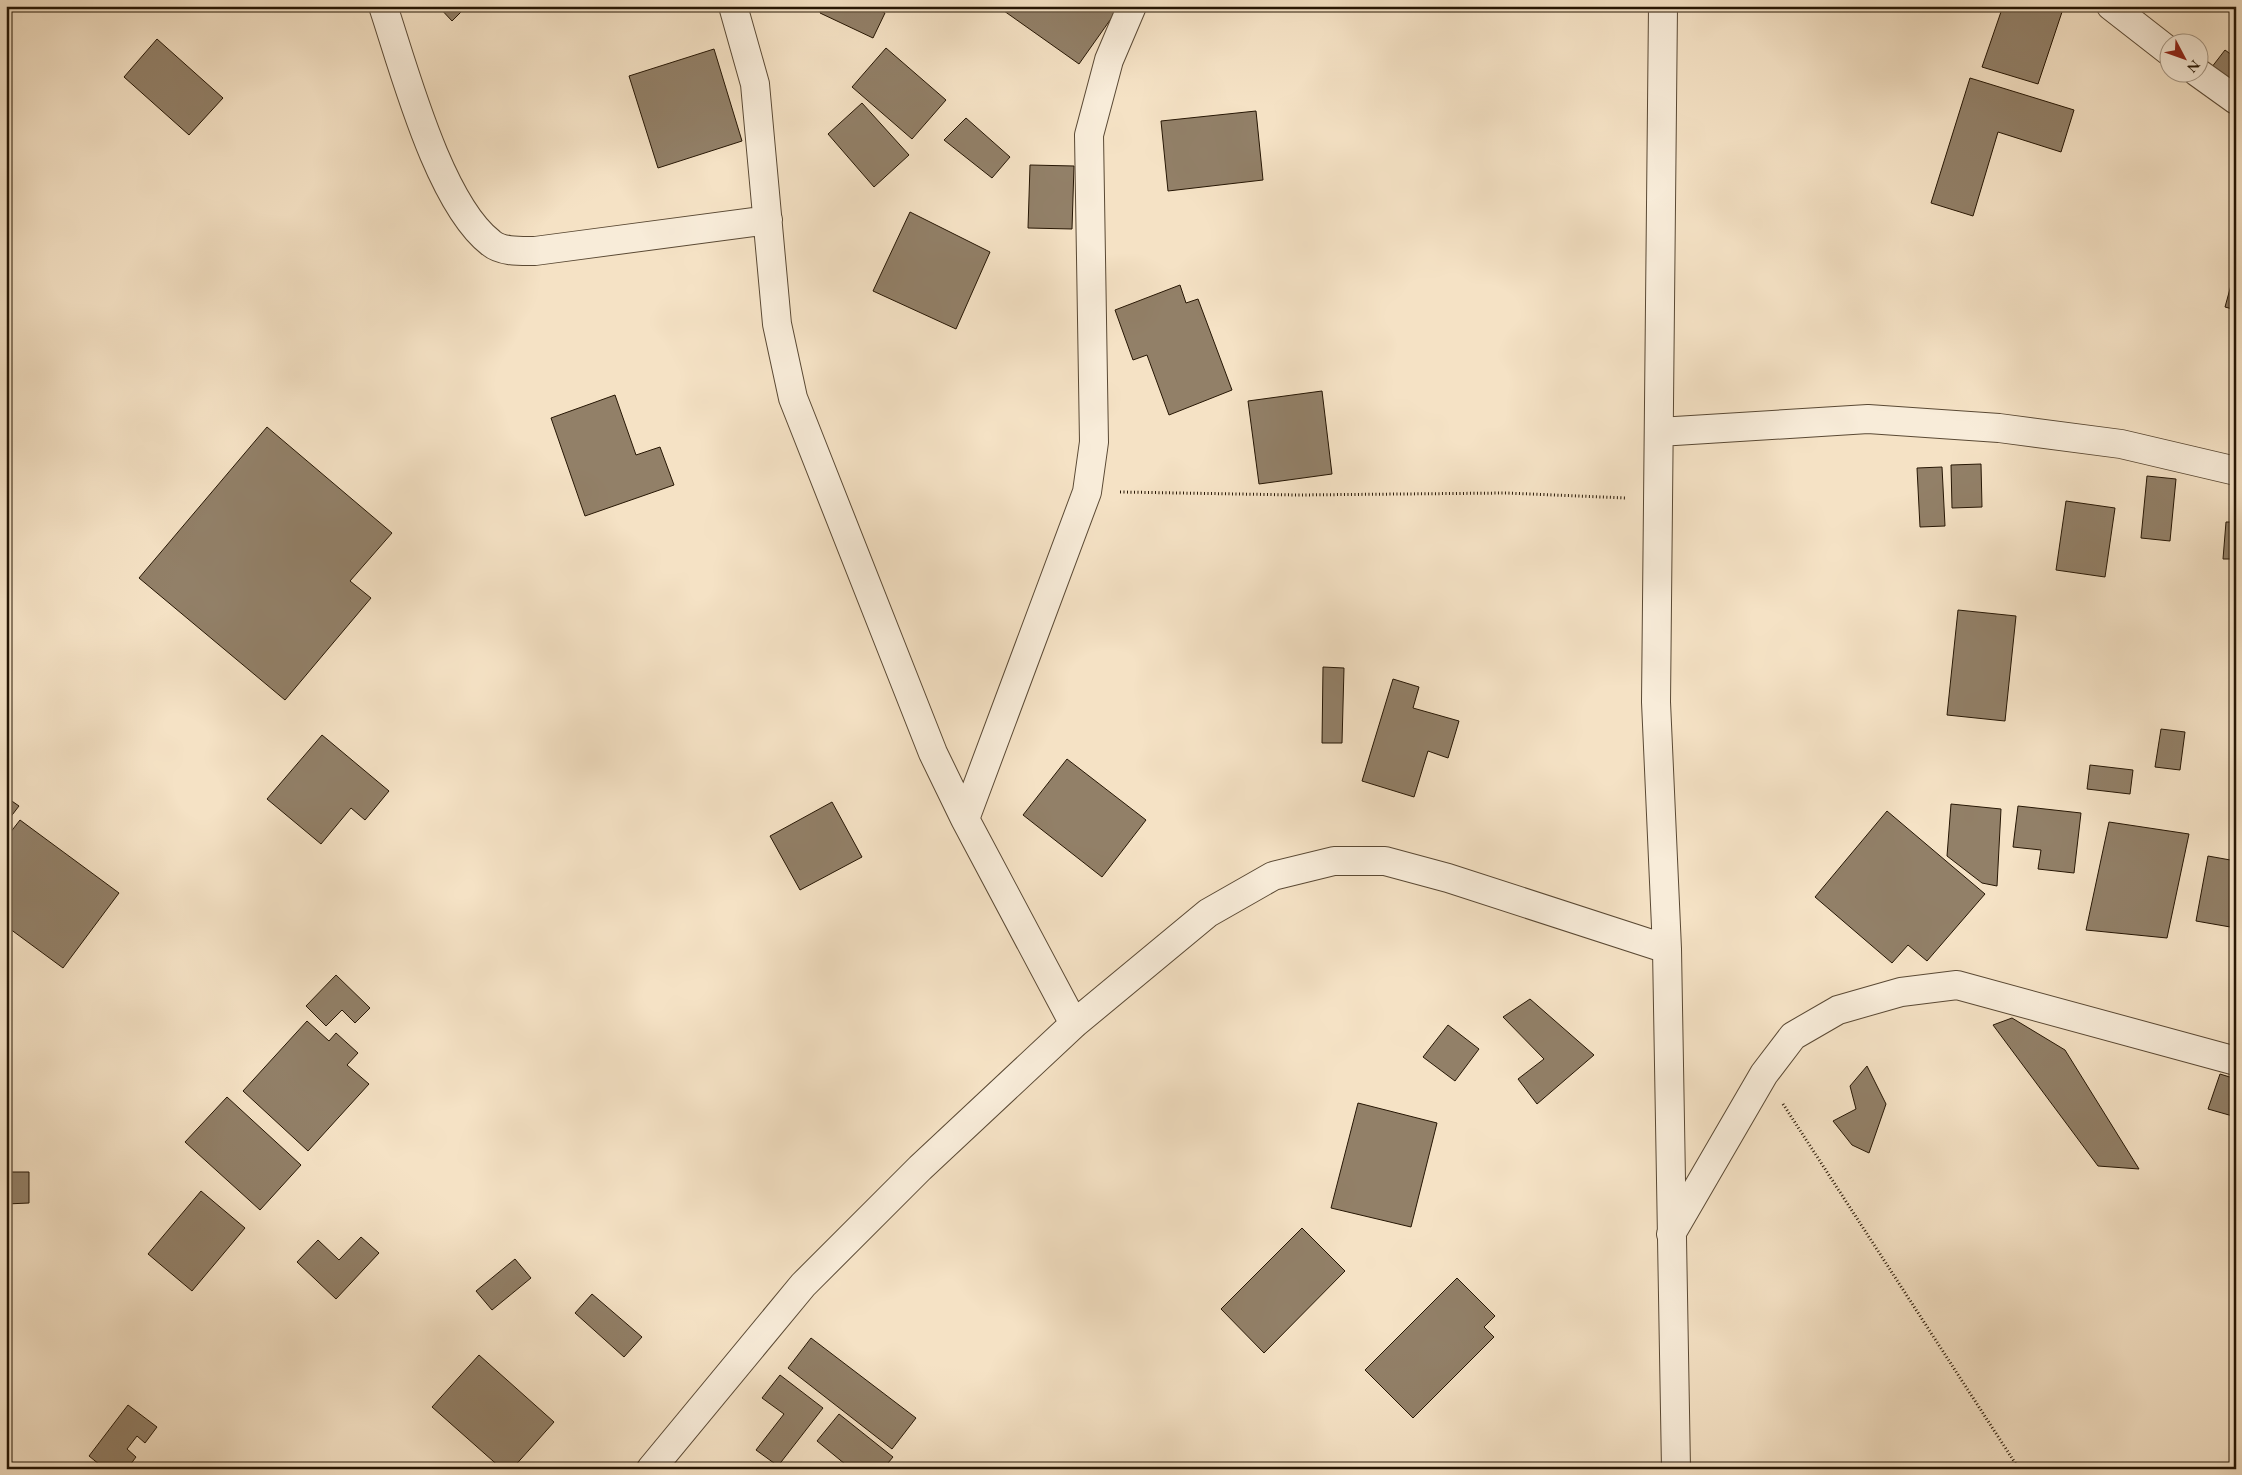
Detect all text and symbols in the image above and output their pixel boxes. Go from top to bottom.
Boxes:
north arrow [2160,32,2210,82]
text: N [2183,56,2204,77]

